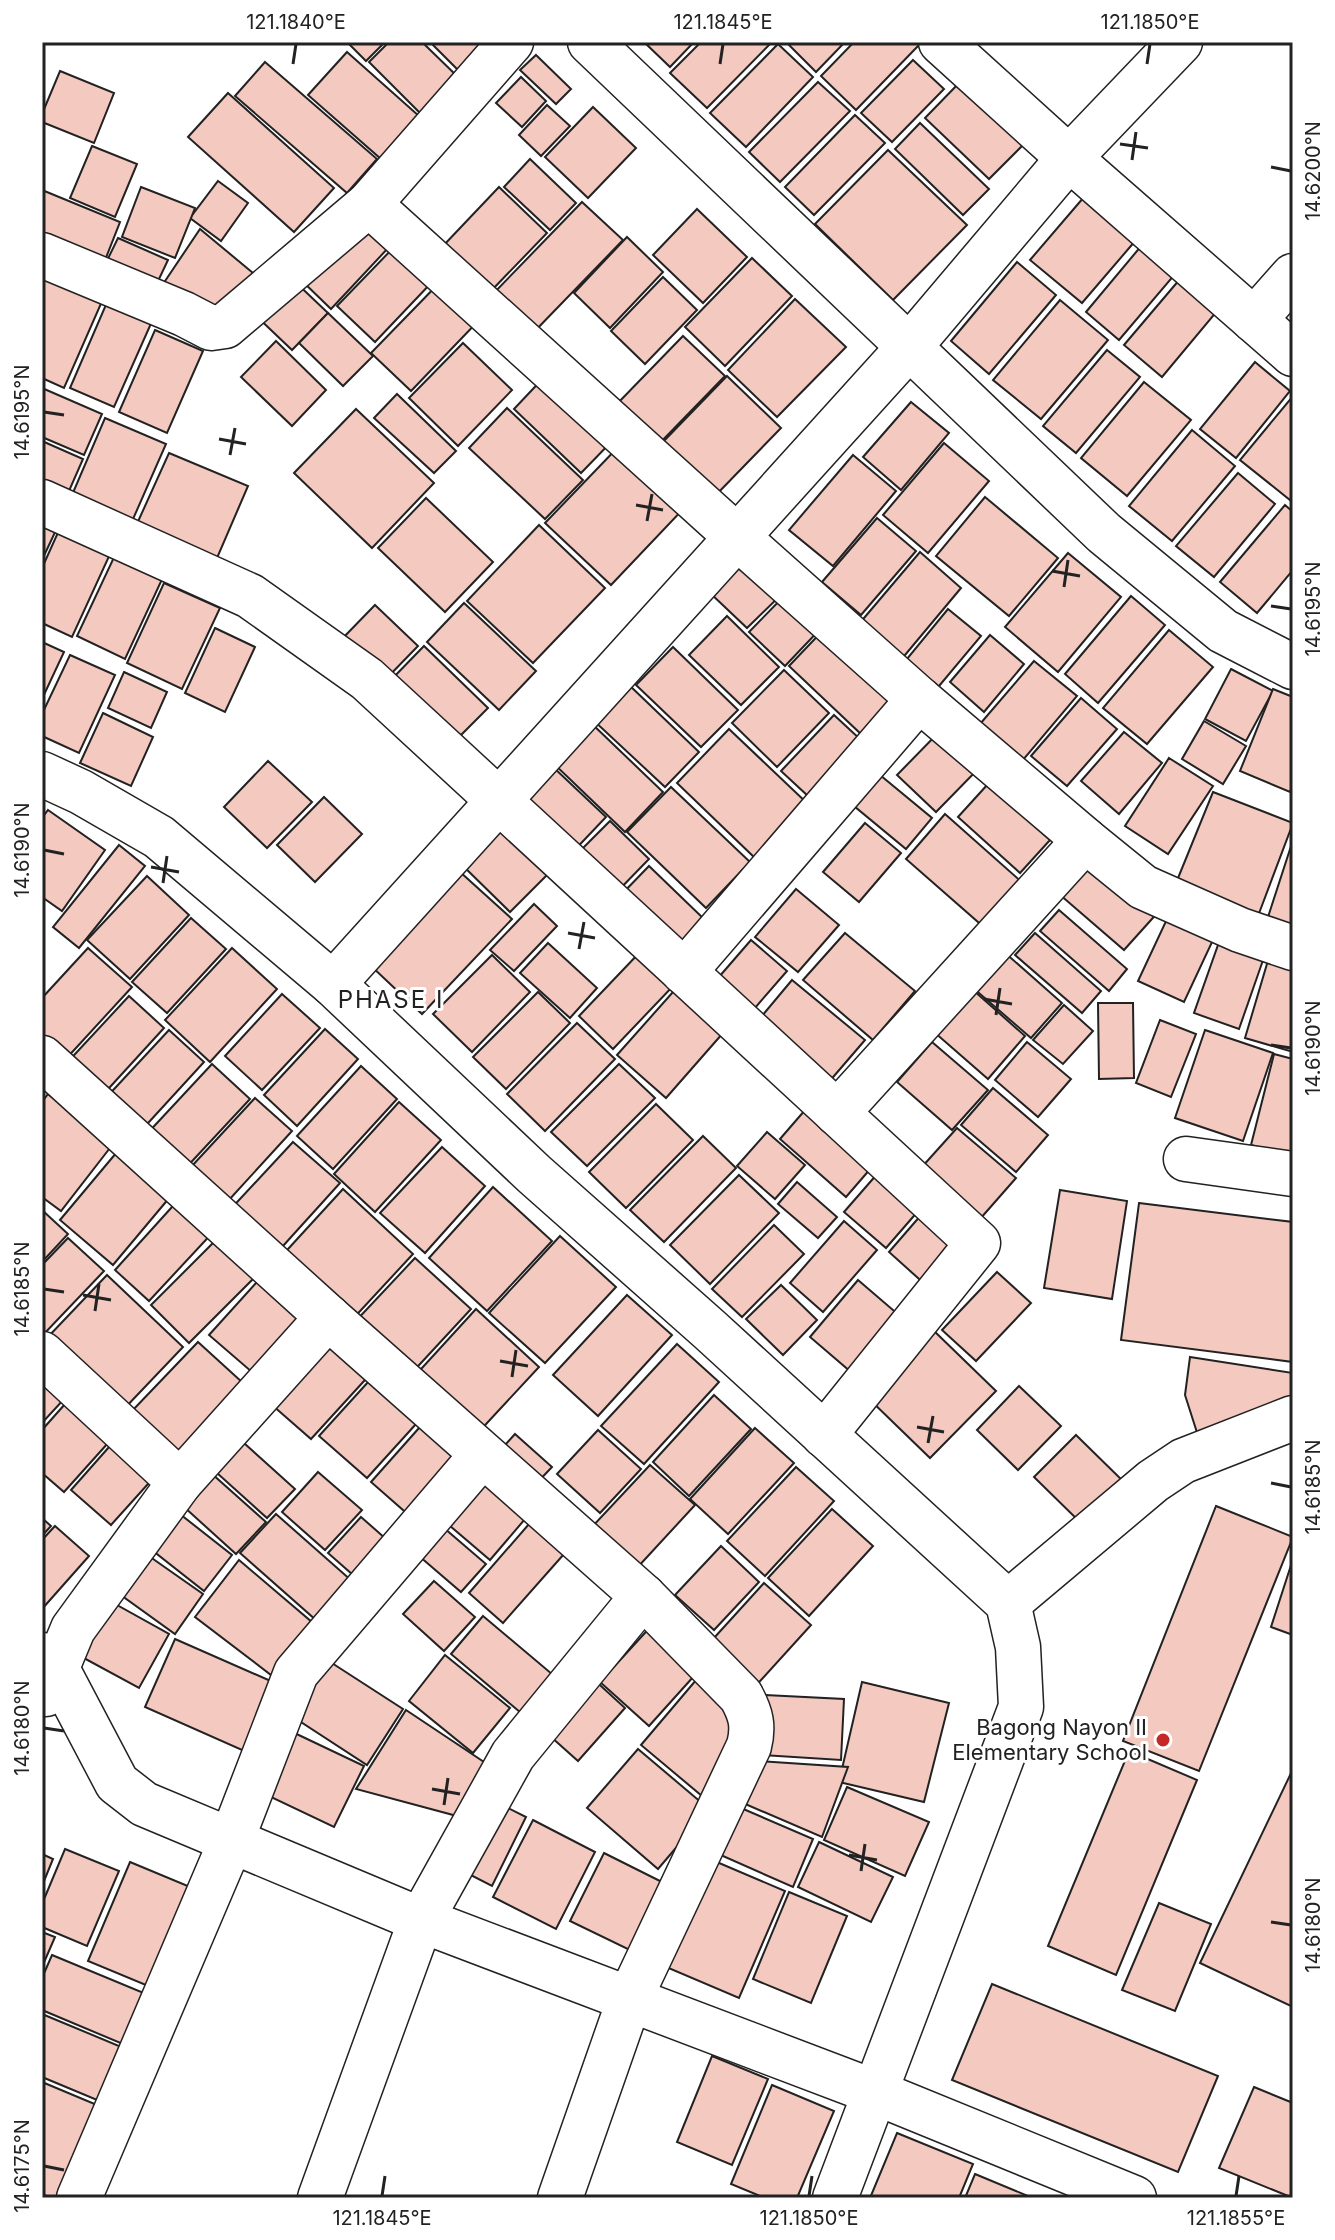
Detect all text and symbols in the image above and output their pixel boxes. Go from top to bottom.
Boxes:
text: 121.1840°E [246,10,346,34]
text: 121.1845°E [673,10,773,34]
text: 121.1850°E [1101,10,1199,34]
text: 14.6200°N [1301,121,1325,221]
text: 14.6195°N [10,365,34,459]
text: 14.6195°N [1301,562,1325,656]
text: 14.6190°N [10,802,34,898]
district label: PHASE I [338,985,444,1014]
text: 14.6190°N [1301,1000,1325,1096]
text: 14.6185°N [10,1242,34,1336]
text: 14.6185°N [1301,1440,1325,1534]
text: 14.6180°N [10,1680,34,1776]
place label: Bagong Nayon II Elementary School [952,1714,1147,1765]
marker: Bagong Nayon II Elementary School [1154,1731,1172,1749]
text: 14.6180°N [1301,1877,1325,1973]
text: 14.6175°N [10,2119,34,2213]
text: 121.1845°E [332,2206,432,2230]
text: 121.1850°E [760,2206,858,2230]
text: 121.1855°E [1187,2206,1285,2230]

